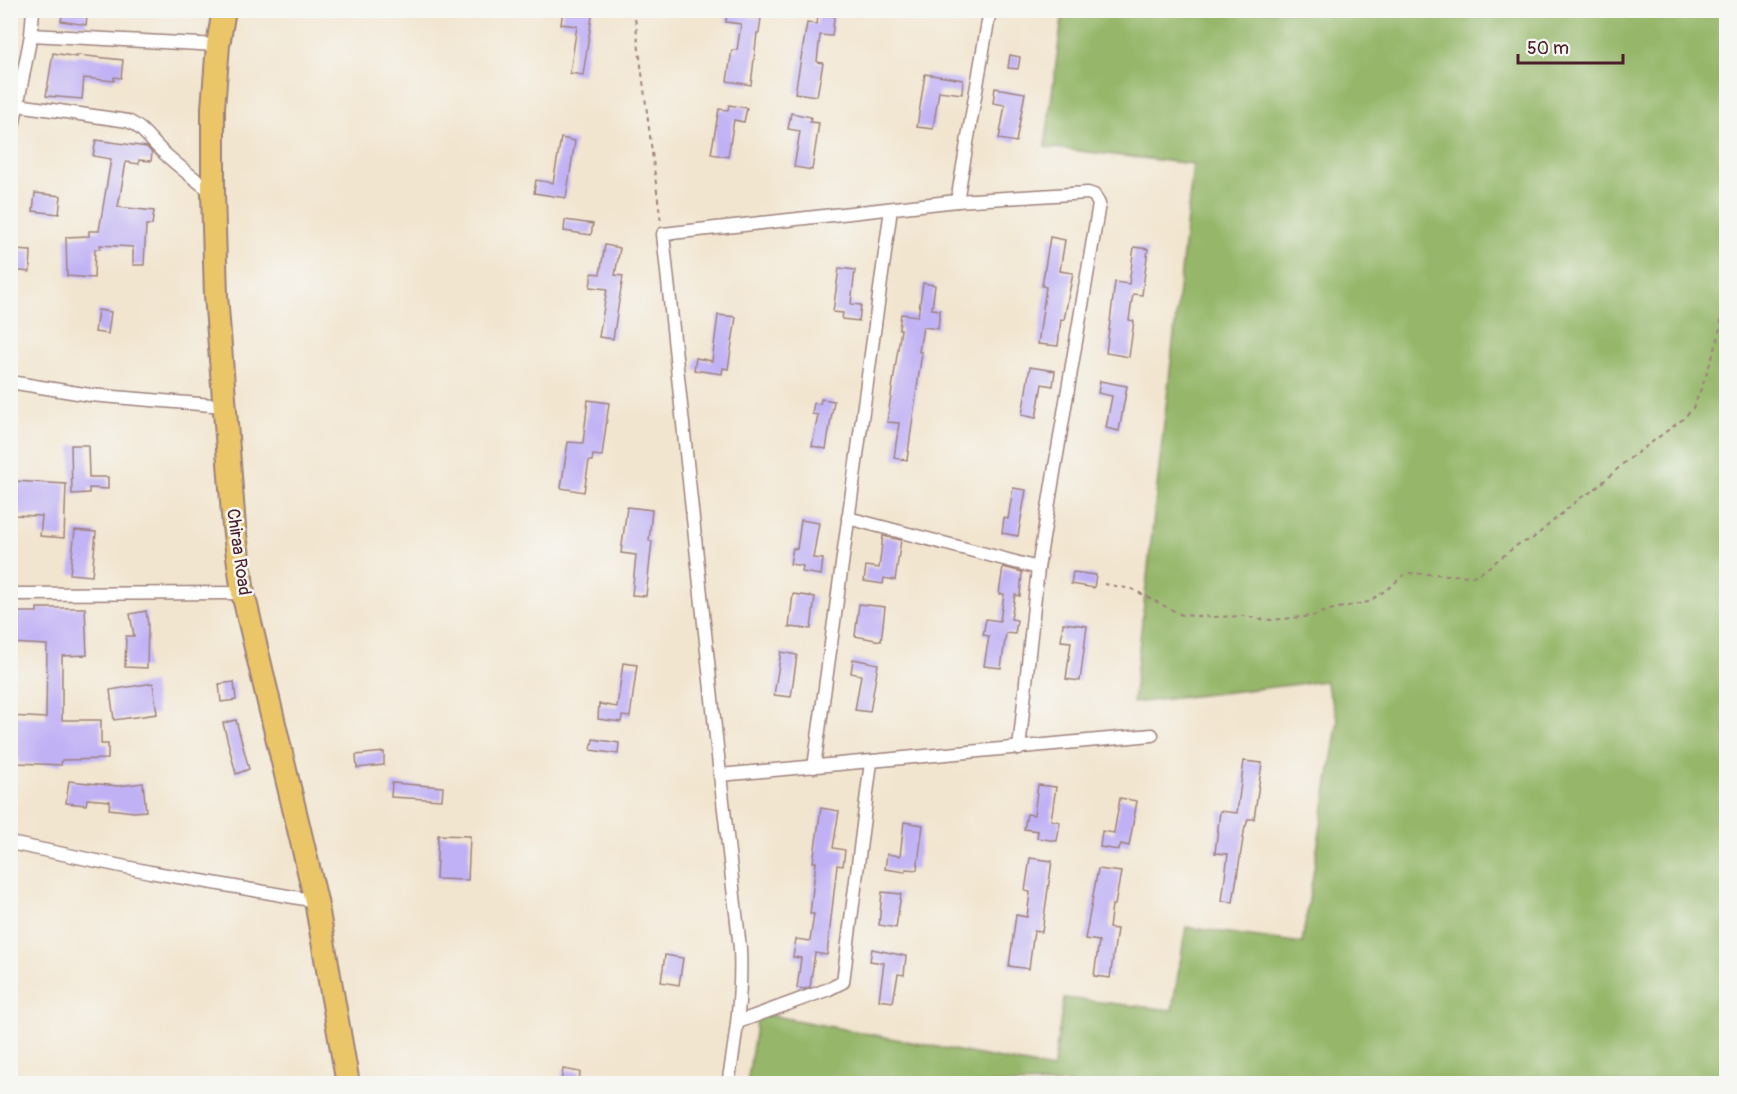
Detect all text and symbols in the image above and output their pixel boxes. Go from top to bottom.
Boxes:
scale bar [1518,27,1623,65]
text: 50 m [1527,37,1569,60]
street label: Chiraa Road [221,507,256,597]

